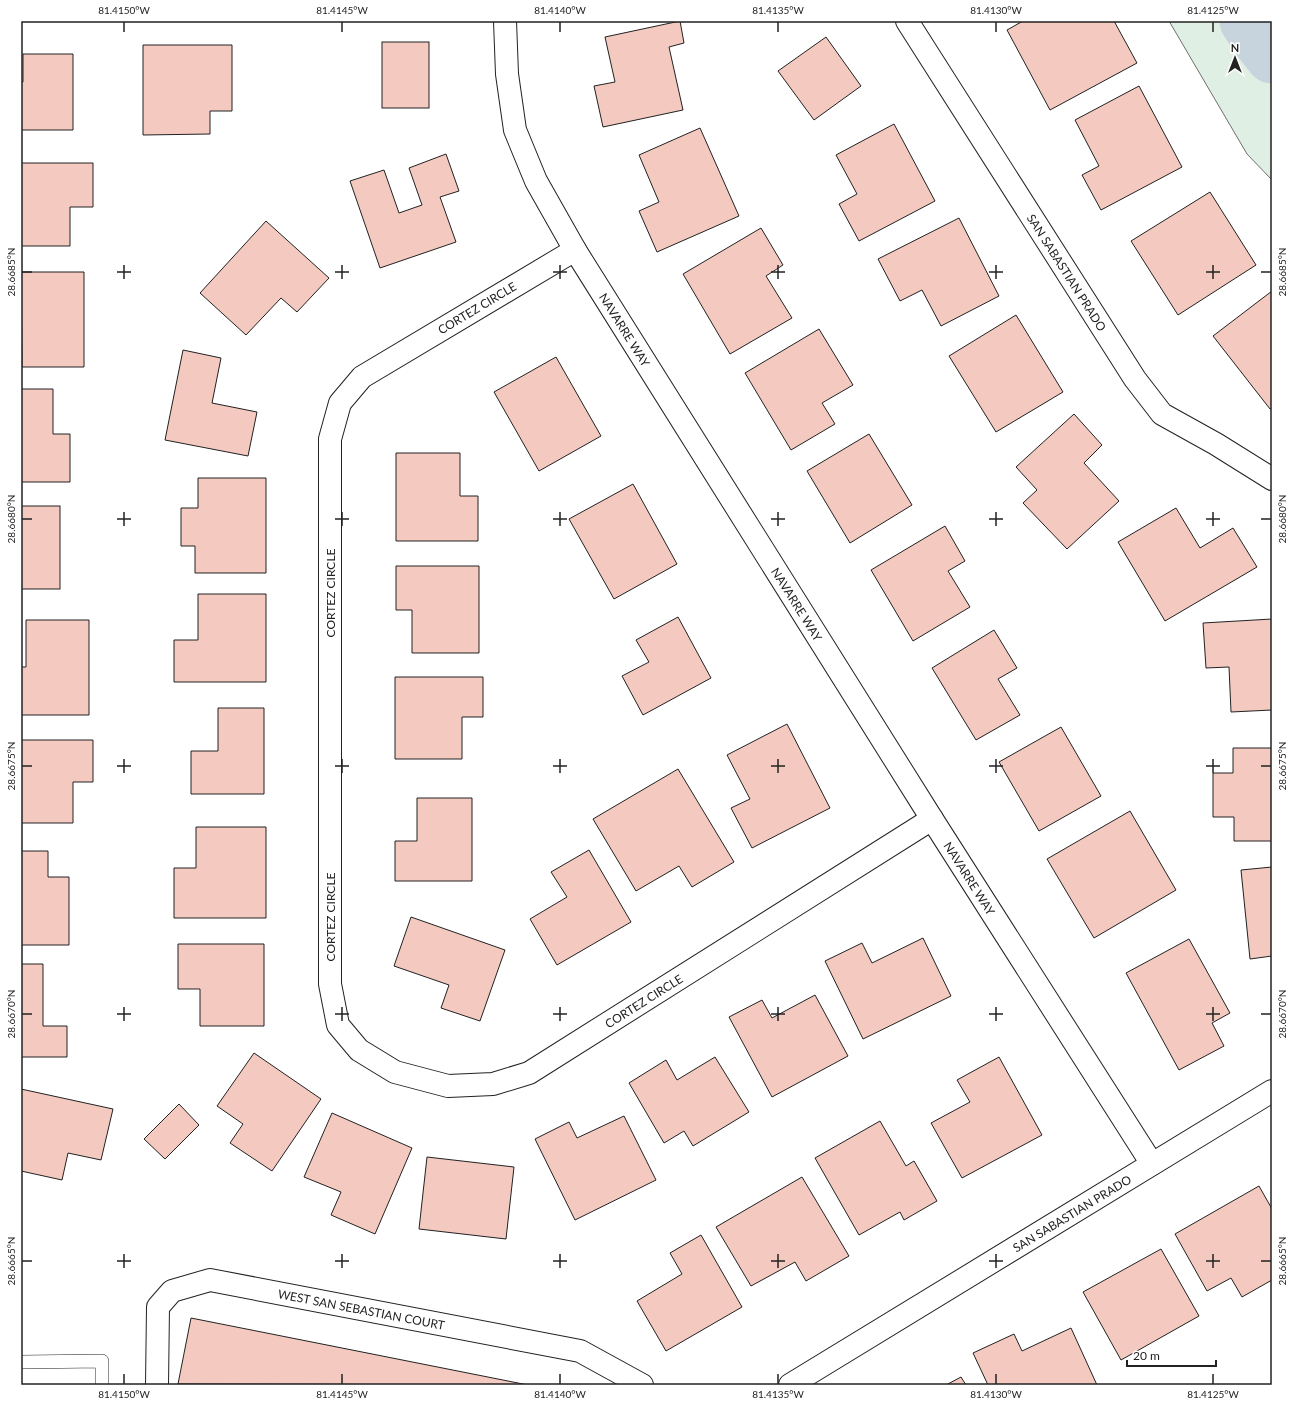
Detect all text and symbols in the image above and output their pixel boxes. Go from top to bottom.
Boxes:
text: 81.4150°W [98,4,150,16]
text: 81.4145°W [316,4,368,16]
text: 81.4140°W [534,4,586,16]
text: 81.4135°W [752,4,804,16]
text: 81.4130°W [970,4,1022,16]
text: 81.4125°W [1187,4,1239,16]
north arrow [1215,38,1255,78]
text: N [1231,41,1239,54]
street label: SAN SABASTIAN PRADO [1024,211,1110,334]
text: 28.6685°N [5,248,17,296]
text: 28.6685°N [1276,248,1288,296]
street label: CORTEZ CIRCLE [435,279,519,337]
street label: NAVARRE WAY [596,290,654,370]
text: 28.6680°N [5,495,17,543]
text: 28.6680°N [1276,495,1288,543]
street label: CORTEZ CIRCLE [323,548,338,637]
street label: NAVARRE WAY [768,565,826,644]
text: 28.6675°N [5,742,17,790]
text: 28.6675°N [1276,742,1288,790]
street label: NAVARRE WAY [941,839,999,918]
street label: CORTEZ CIRCLE [323,872,338,961]
street label: CORTEZ CIRCLE [602,971,685,1031]
text: 28.6670°N [5,990,17,1038]
text: 28.6670°N [1276,990,1288,1038]
street label: SAN SABASTIAN PRADO [1010,1171,1134,1255]
text: 28.6665°N [5,1237,17,1285]
text: 28.6665°N [1276,1237,1288,1285]
street label: WEST SAN SEBASTIAN COURT [277,1286,446,1332]
scale bar [1127,1342,1216,1368]
text: 20 m [1133,1348,1160,1363]
text: 81.4150°W [98,1388,150,1400]
text: 81.4145°W [316,1388,368,1400]
text: 81.4140°W [534,1388,586,1400]
text: 81.4135°W [752,1388,804,1400]
text: 81.4130°W [970,1388,1022,1400]
text: 81.4125°W [1187,1388,1239,1400]

